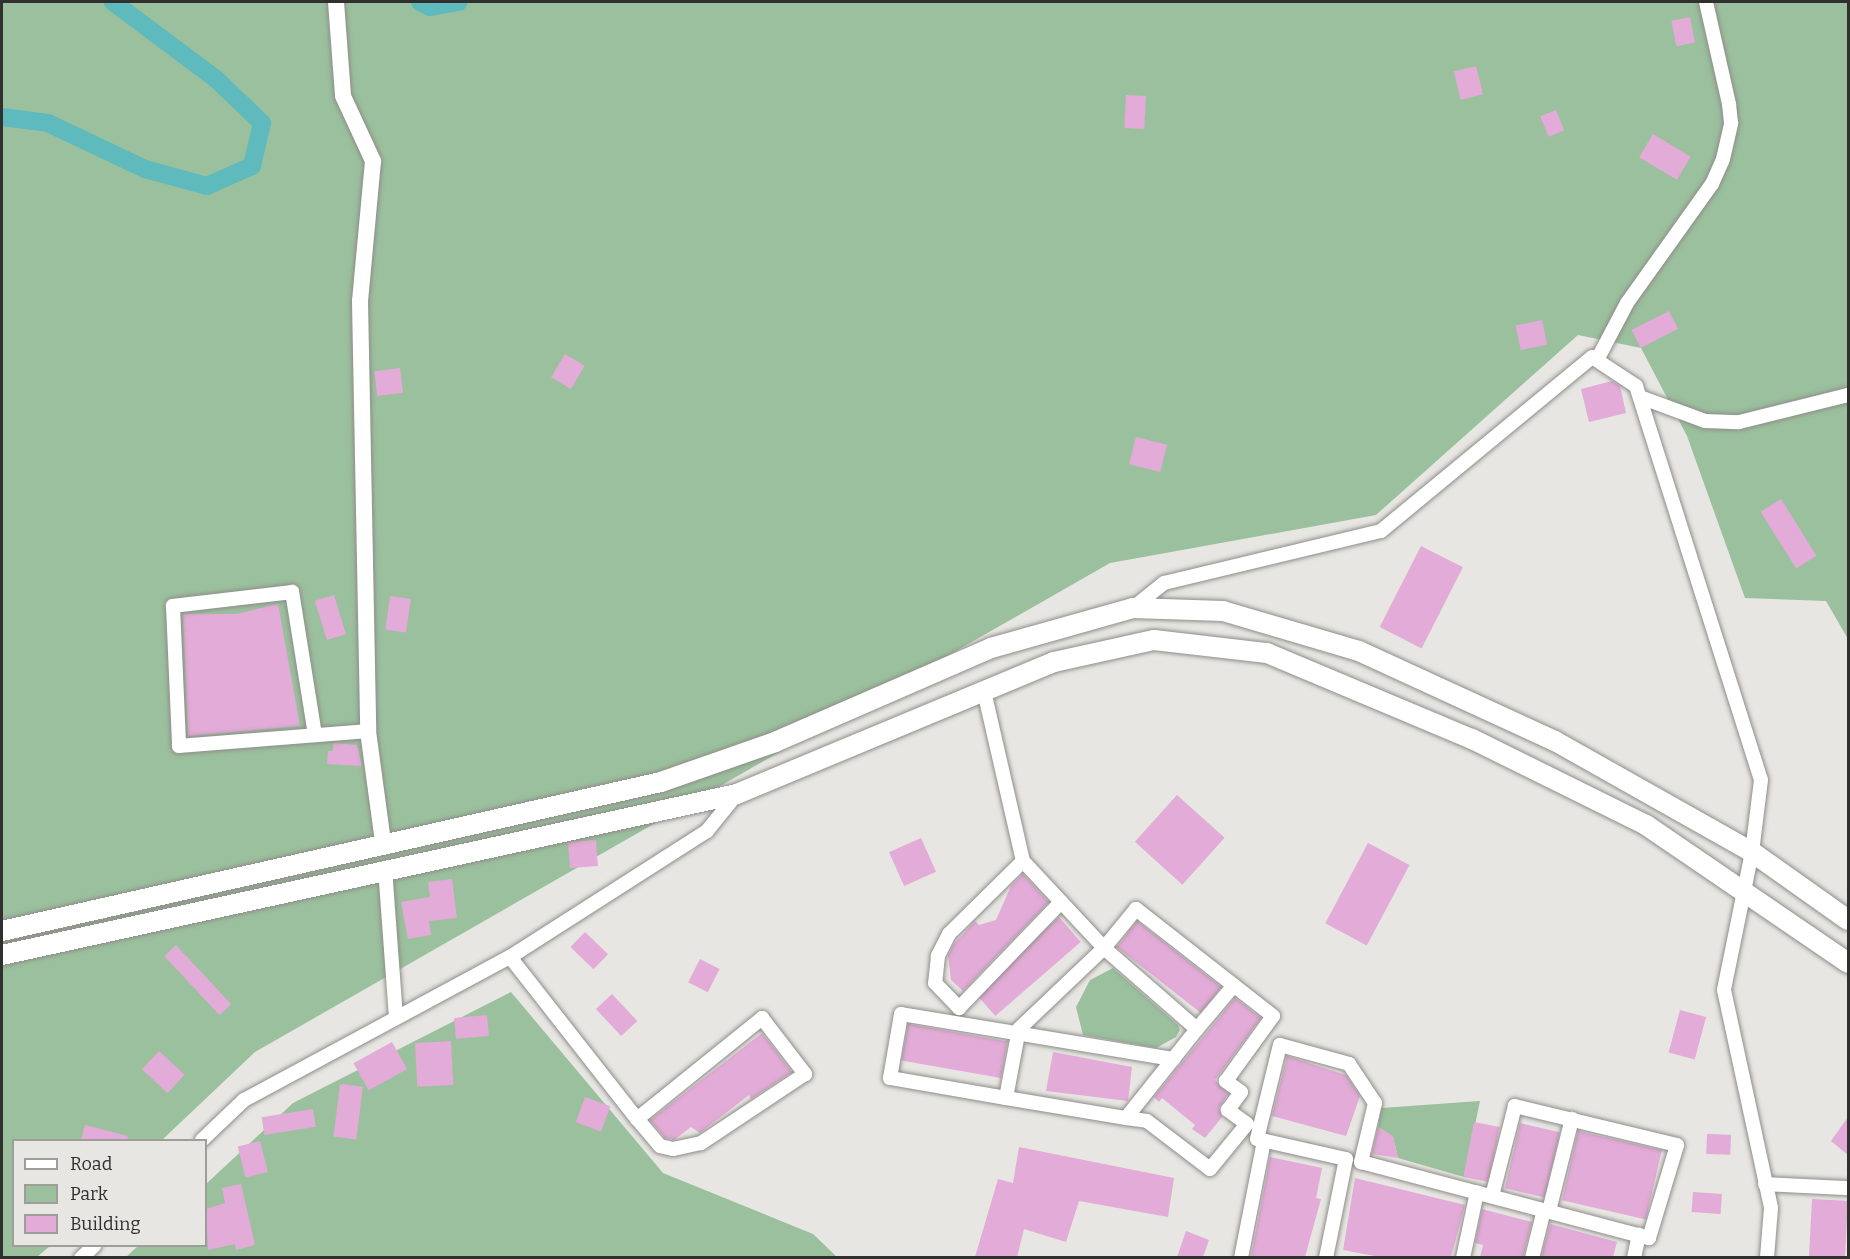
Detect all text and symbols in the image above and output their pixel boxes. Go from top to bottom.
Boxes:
legend [12,1139,207,1247]
text: Road [70,1153,112,1175]
text: Park [70,1183,108,1205]
text: Building [70,1213,141,1235]

